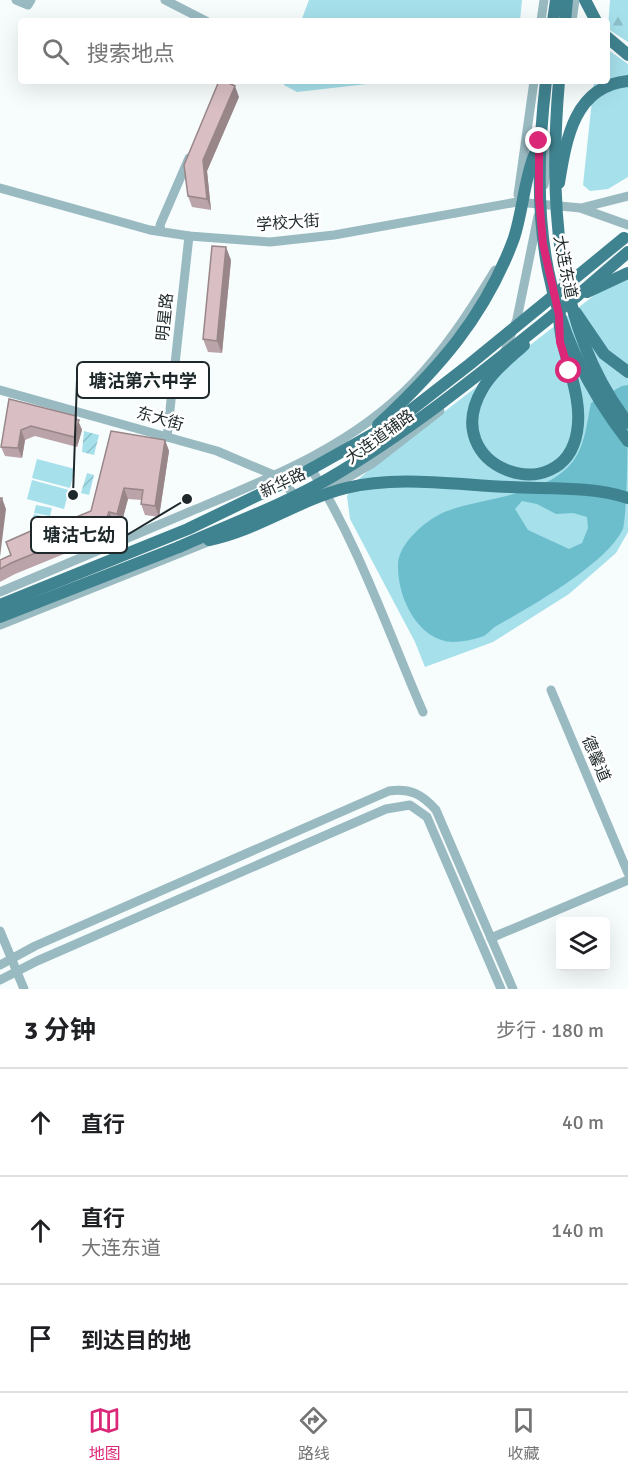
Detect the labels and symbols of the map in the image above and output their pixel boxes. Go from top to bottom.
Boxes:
route end [525,127,551,153]
street label: 学校大街 [255,211,321,235]
street label: 大连东道 [549,234,581,300]
street label: 明星路 [153,292,177,342]
route start [555,357,581,383]
callout: 塘沽第六中学 [77,362,209,398]
text: 塘沽第六中学 [89,370,197,392]
street label: 东大街 [134,403,186,435]
street label: 大连道辅路 [342,405,418,469]
street label: 新华路 [257,464,309,502]
callout: 塘沽七幼 [31,517,127,553]
text: 塘沽七幼 [43,524,115,546]
street label: 德馨道 [577,733,615,785]

